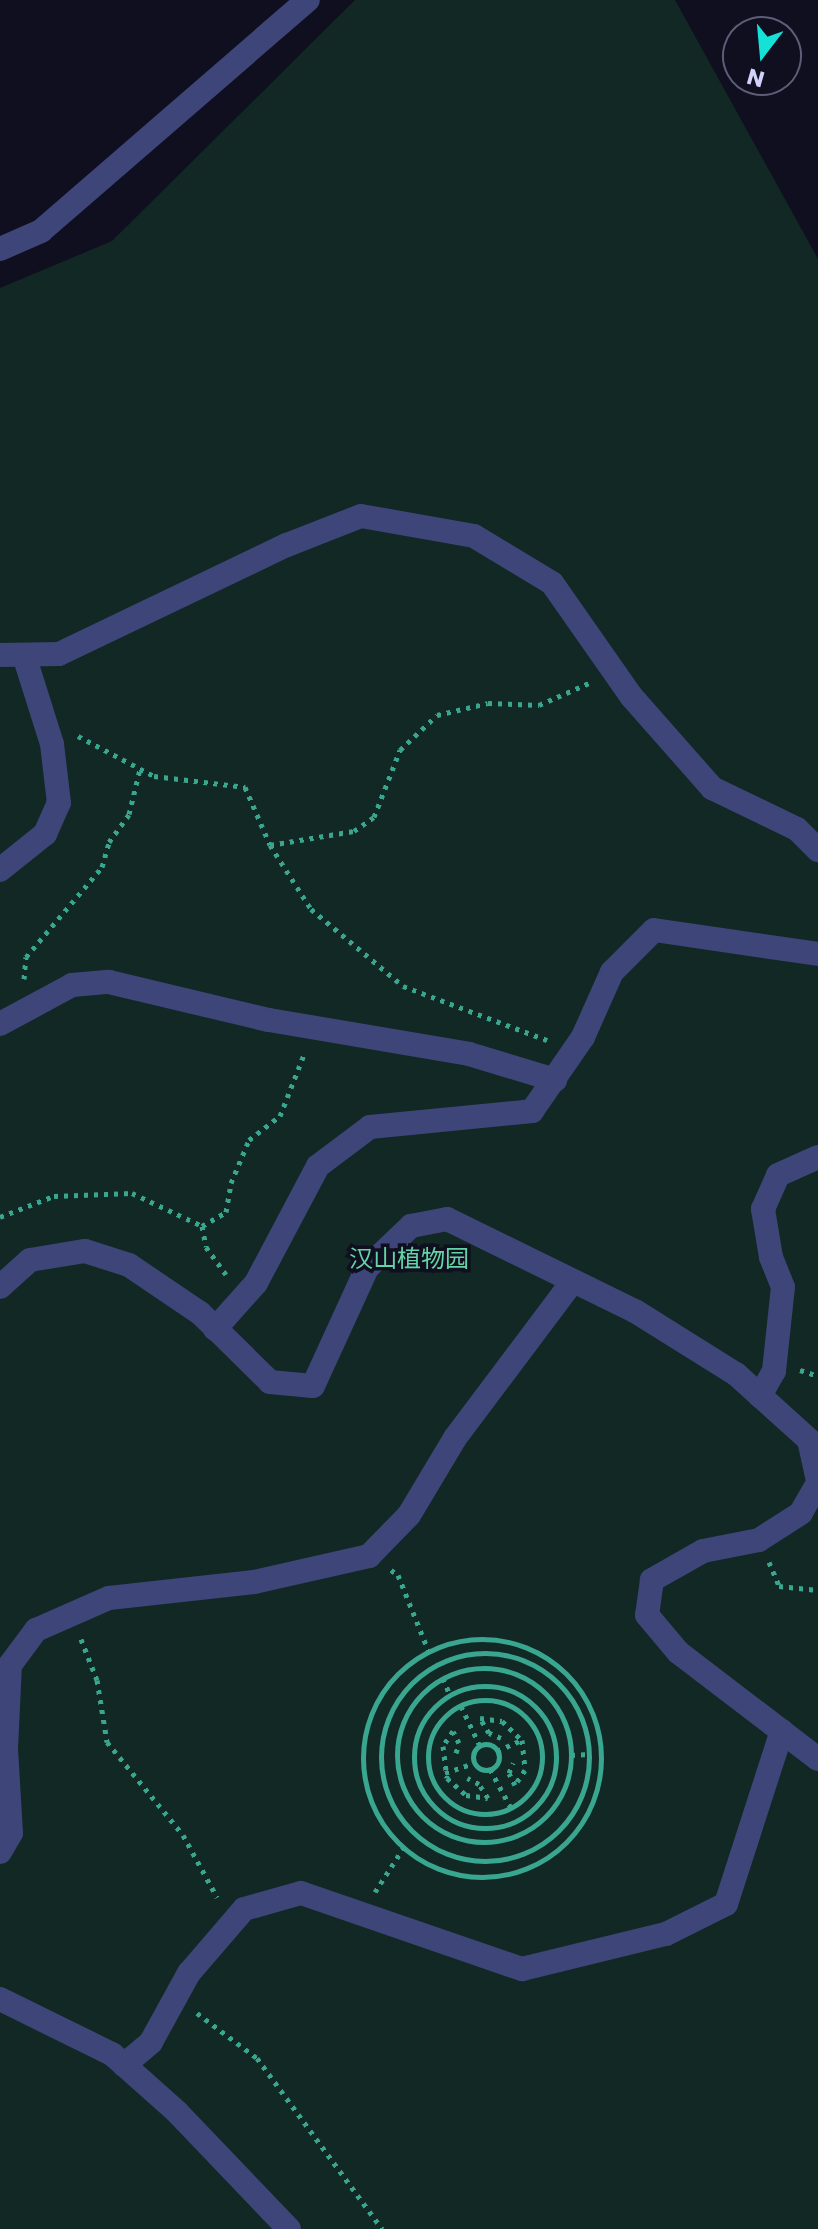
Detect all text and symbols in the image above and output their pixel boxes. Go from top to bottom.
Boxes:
north arrow [722,16,802,96]
text: N [744,60,768,95]
park label: 汉山植物园 [349,1245,469,1273]

